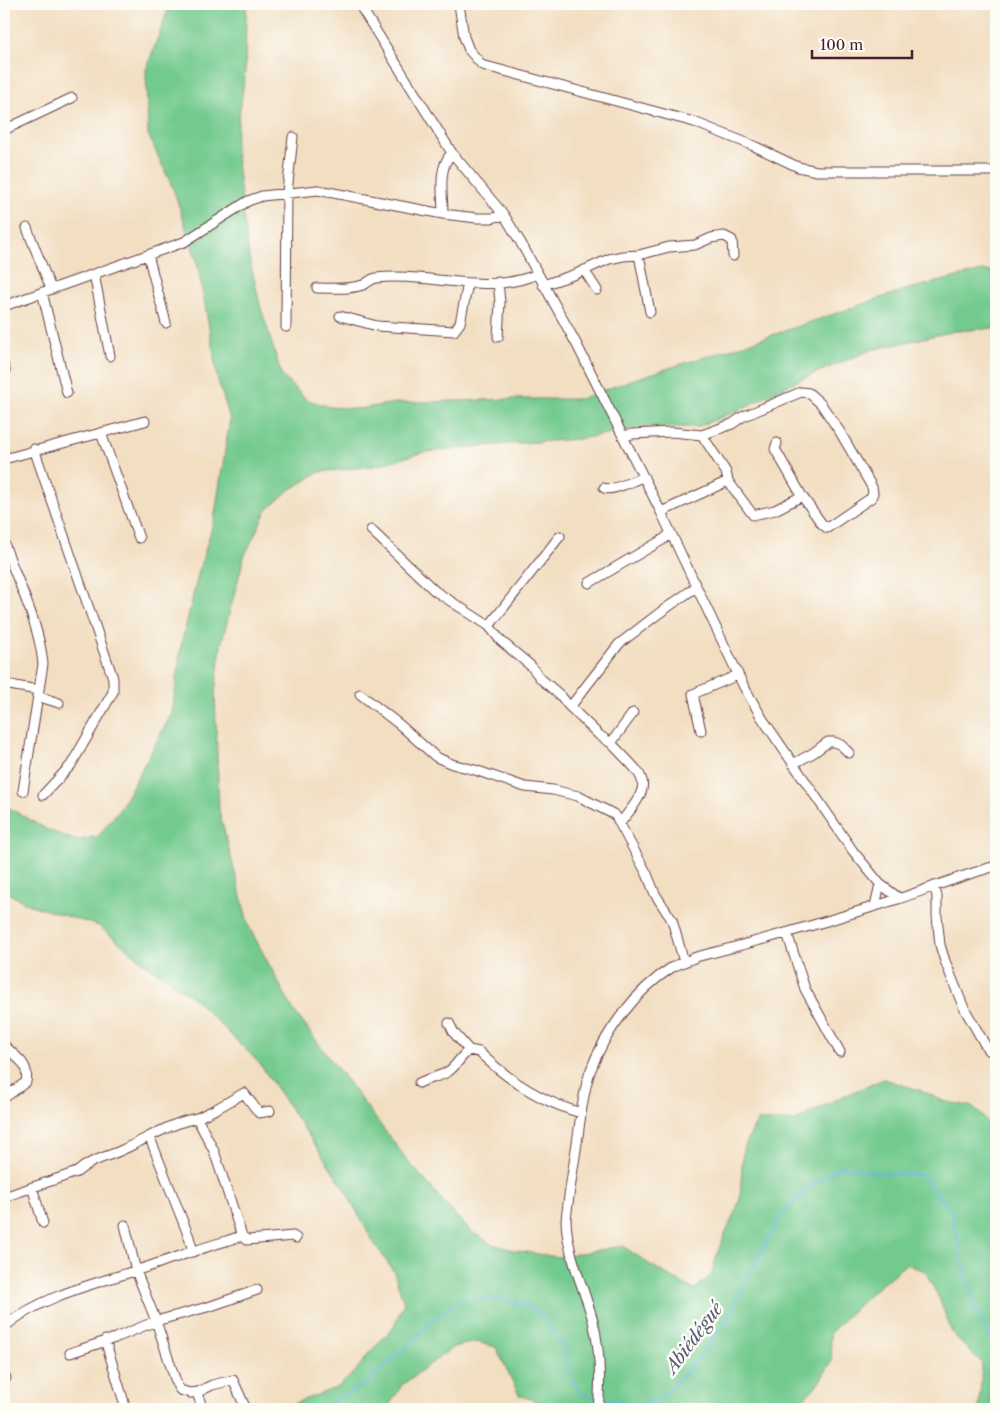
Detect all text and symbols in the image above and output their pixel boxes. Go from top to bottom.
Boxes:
scale bar [812,28,912,60]
text: 100 m [820,35,863,54]
water label: Abiédégué [659,1297,728,1380]

